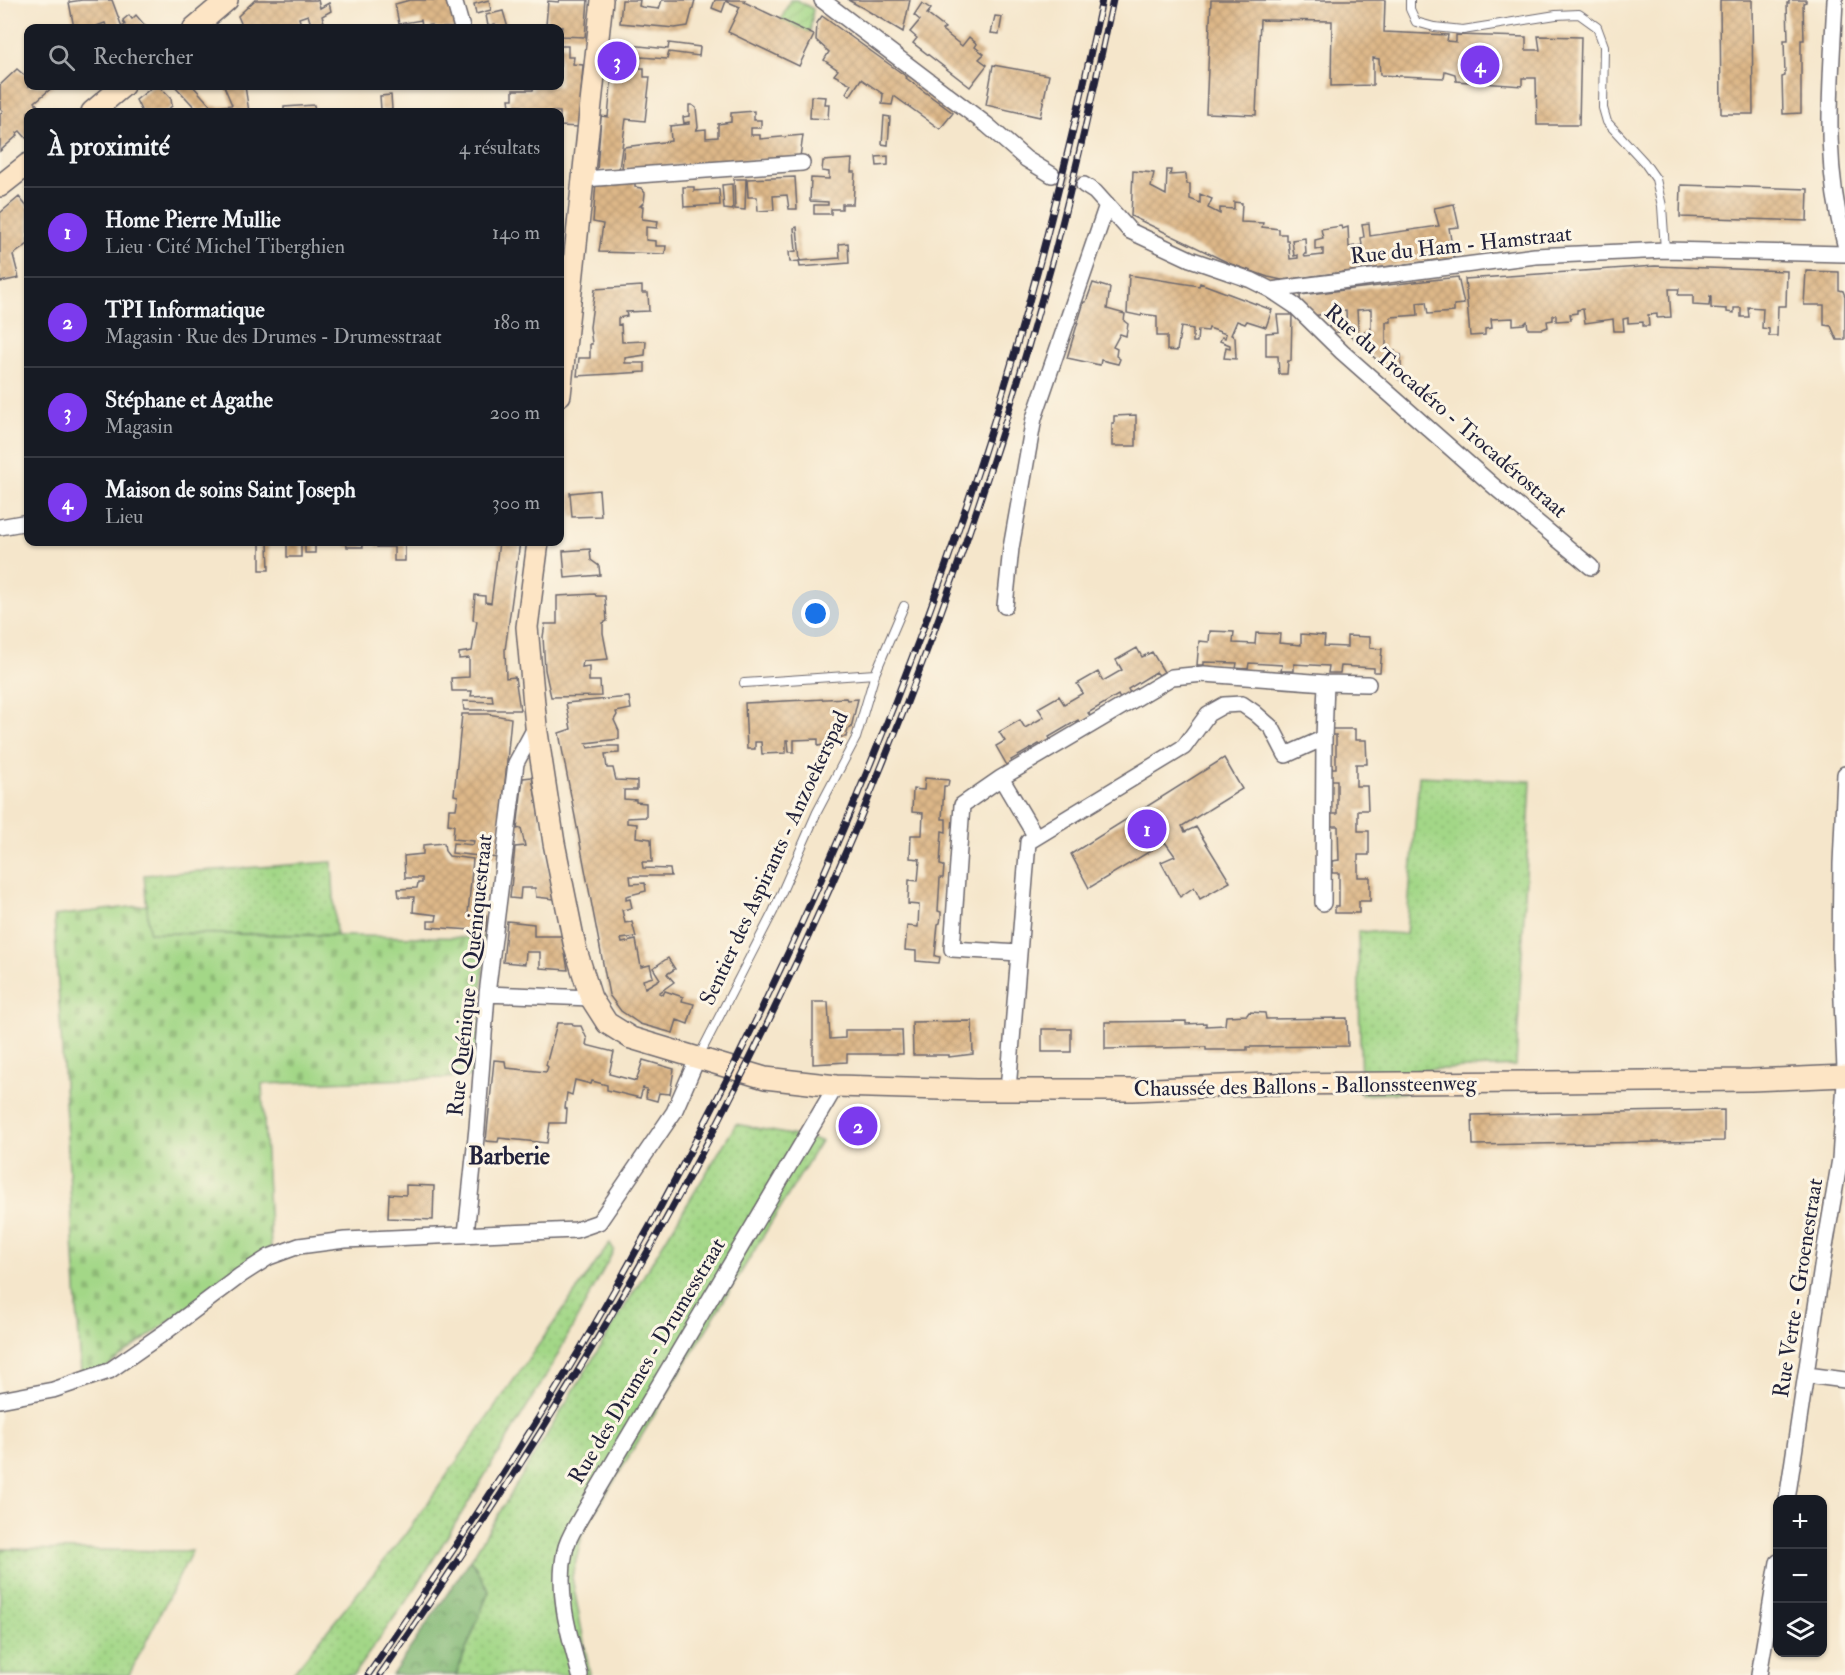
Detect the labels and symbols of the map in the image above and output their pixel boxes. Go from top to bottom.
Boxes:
pin: 3 [598,38,636,84]
pin: 4 [1460,42,1500,88]
street label: Rue du Ham - Hamstraat [1349,219,1573,271]
street label: Rue du Trocadéro - Trocadérostraat [1319,298,1573,524]
your location [801,599,830,628]
street label: Sentier des Aspirants - Anzoekerspad [693,706,856,1010]
pin: 1 [1128,806,1166,852]
street label: Rue Quénique - Quéniquestraat [441,832,499,1118]
street label: Chaussée des Ballons - Ballonssteenweg [1133,1069,1478,1103]
pin: 2 [838,1104,878,1148]
district label: Barberie [468,1141,550,1172]
street label: Rue Verte - Groenestraat [1767,1176,1829,1400]
street label: Rue des Drumes - Drumesstraat [562,1233,732,1489]

